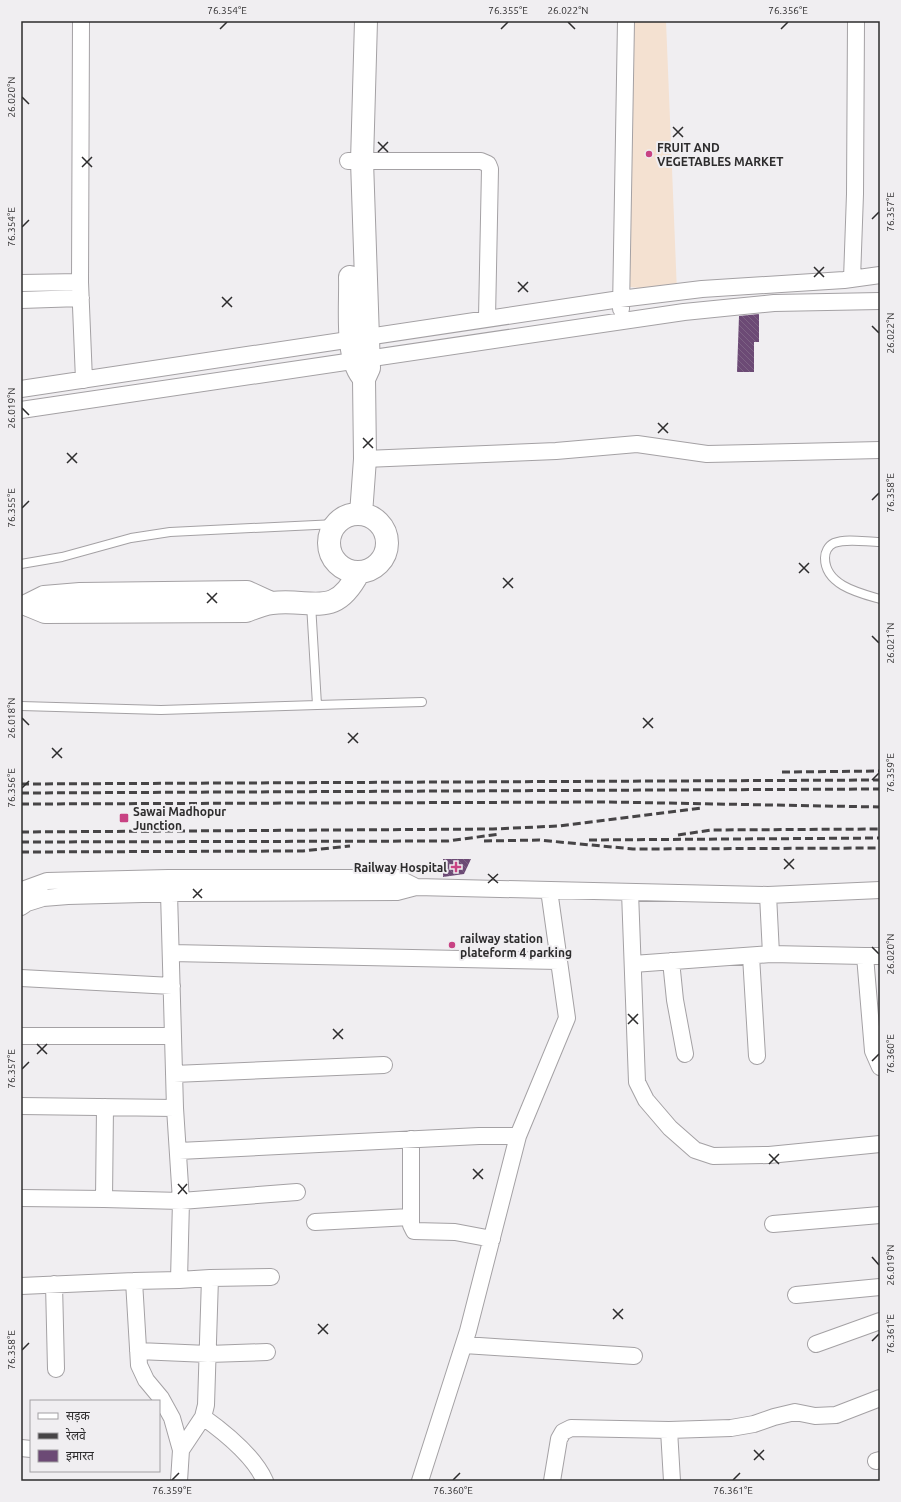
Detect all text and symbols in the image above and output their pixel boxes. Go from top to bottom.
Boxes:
text: 76.354°E [207,5,247,16]
text: 76.355°E [488,5,528,16]
text: 26.022°N [547,5,589,16]
text: 76.356°E [768,5,808,16]
text: 26.020°N [6,76,17,118]
place label: FRUIT AND VEGETABLES MARKET [657,141,783,168]
marker: FRUIT AND VEGETABLES MARKET [644,149,654,159]
text: 76.357°E [885,192,896,232]
text: 76.354°E [6,207,17,247]
text: 26.022°N [885,312,896,354]
text: 26.019°N [6,387,17,429]
text: 76.358°E [885,473,896,513]
text: 76.355°E [6,488,17,528]
text: 26.021°N [885,622,896,664]
text: 26.018°N [6,697,17,739]
text: 76.359°E [885,753,896,793]
text: 76.356°E [6,768,17,808]
place label: Sawai Madhopur Junction [133,805,226,832]
marker: Sawai Madhopur Junction [118,812,130,824]
place label: Railway Hospital [354,861,447,874]
marker: Railway Hospital [450,861,462,873]
place label: railway station plateform 4 parking [460,932,572,959]
text: 26.020°N [885,933,896,975]
marker: railway station plateform 4 parking [447,940,457,950]
text: 76.360°E [885,1034,896,1074]
text: 76.357°E [6,1049,17,1089]
text: 26.019°N [885,1244,896,1286]
text: 76.361°E [885,1314,896,1354]
text: 76.358°E [6,1330,17,1370]
legend [30,1400,160,1472]
text: सड़क [66,1409,91,1423]
text: रेलवे [66,1428,86,1442]
text: इमारत [66,1449,95,1463]
text: 76.359°E [152,1485,192,1496]
text: 76.360°E [433,1485,473,1496]
text: 76.361°E [713,1485,753,1496]

